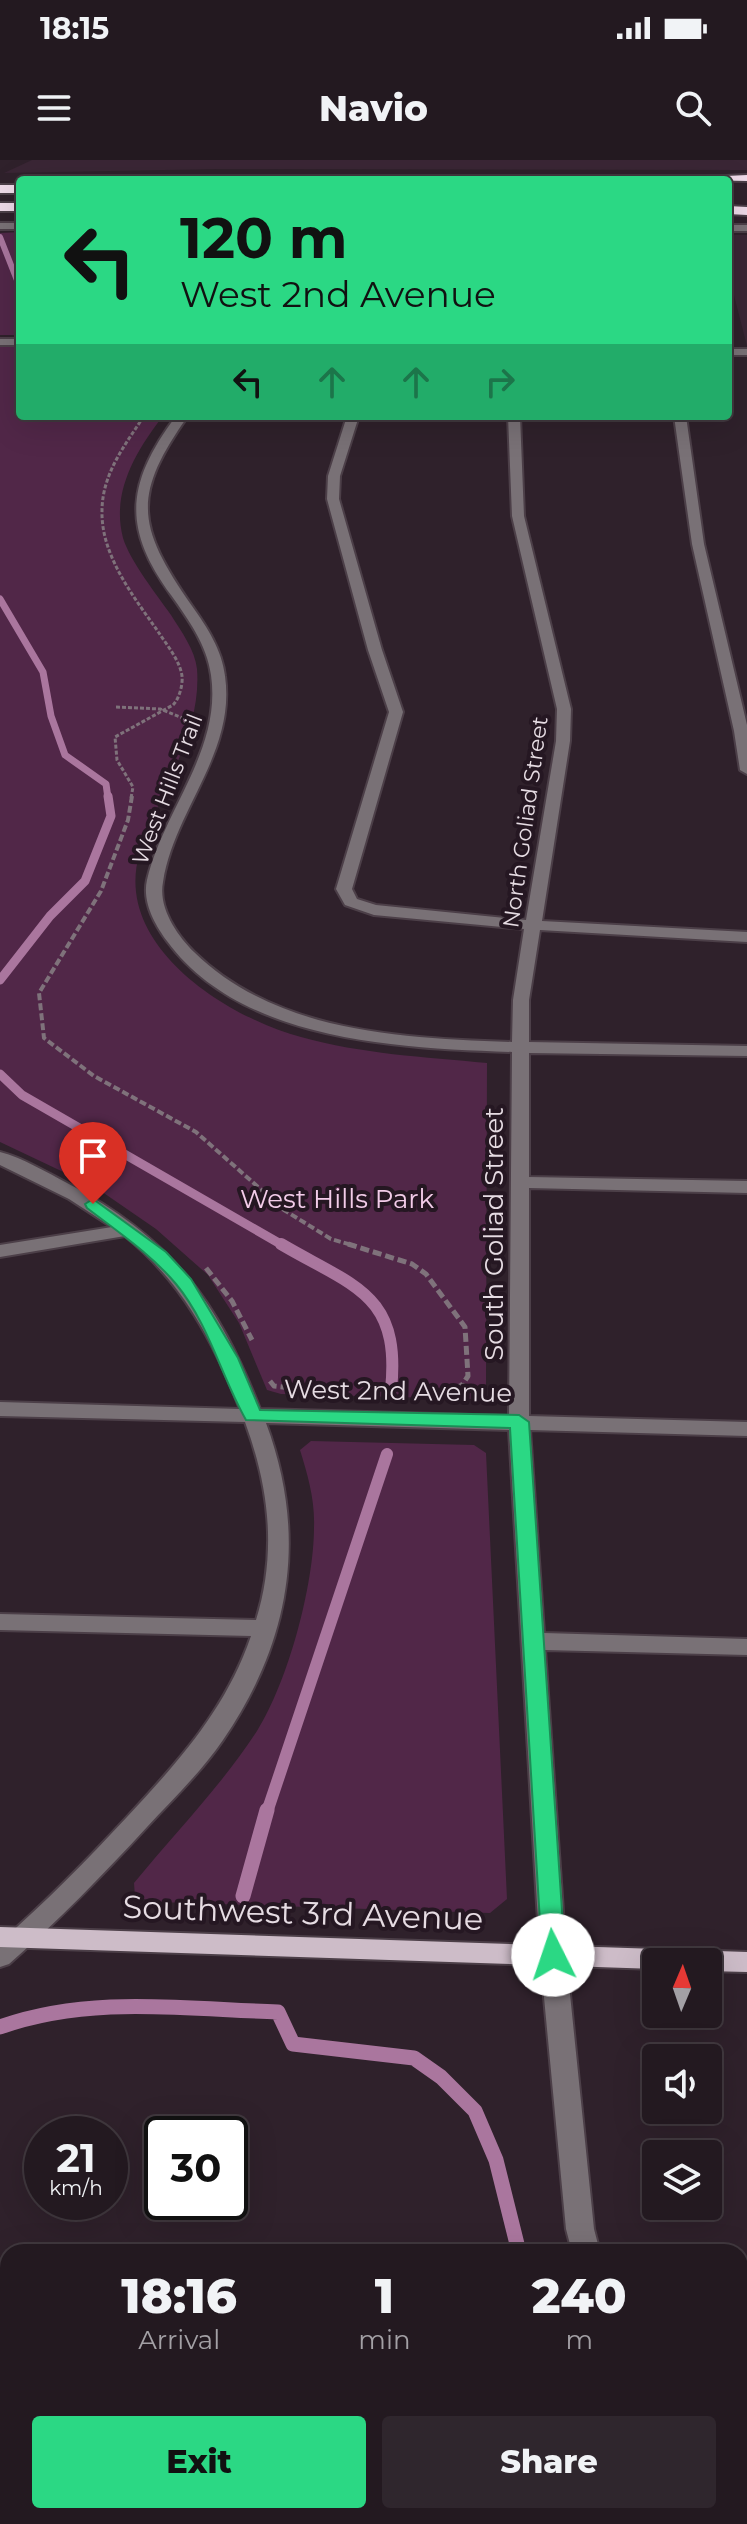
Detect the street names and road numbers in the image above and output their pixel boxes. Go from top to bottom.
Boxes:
street label: West Hills Trail [126,710,209,868]
street label: North Goliad Street [497,715,554,930]
street label: South Goliad Street [478,1107,510,1361]
street label: West 2nd Avenue [284,1373,512,1409]
street label: Southwest 3rd Avenue [122,1887,484,1938]

